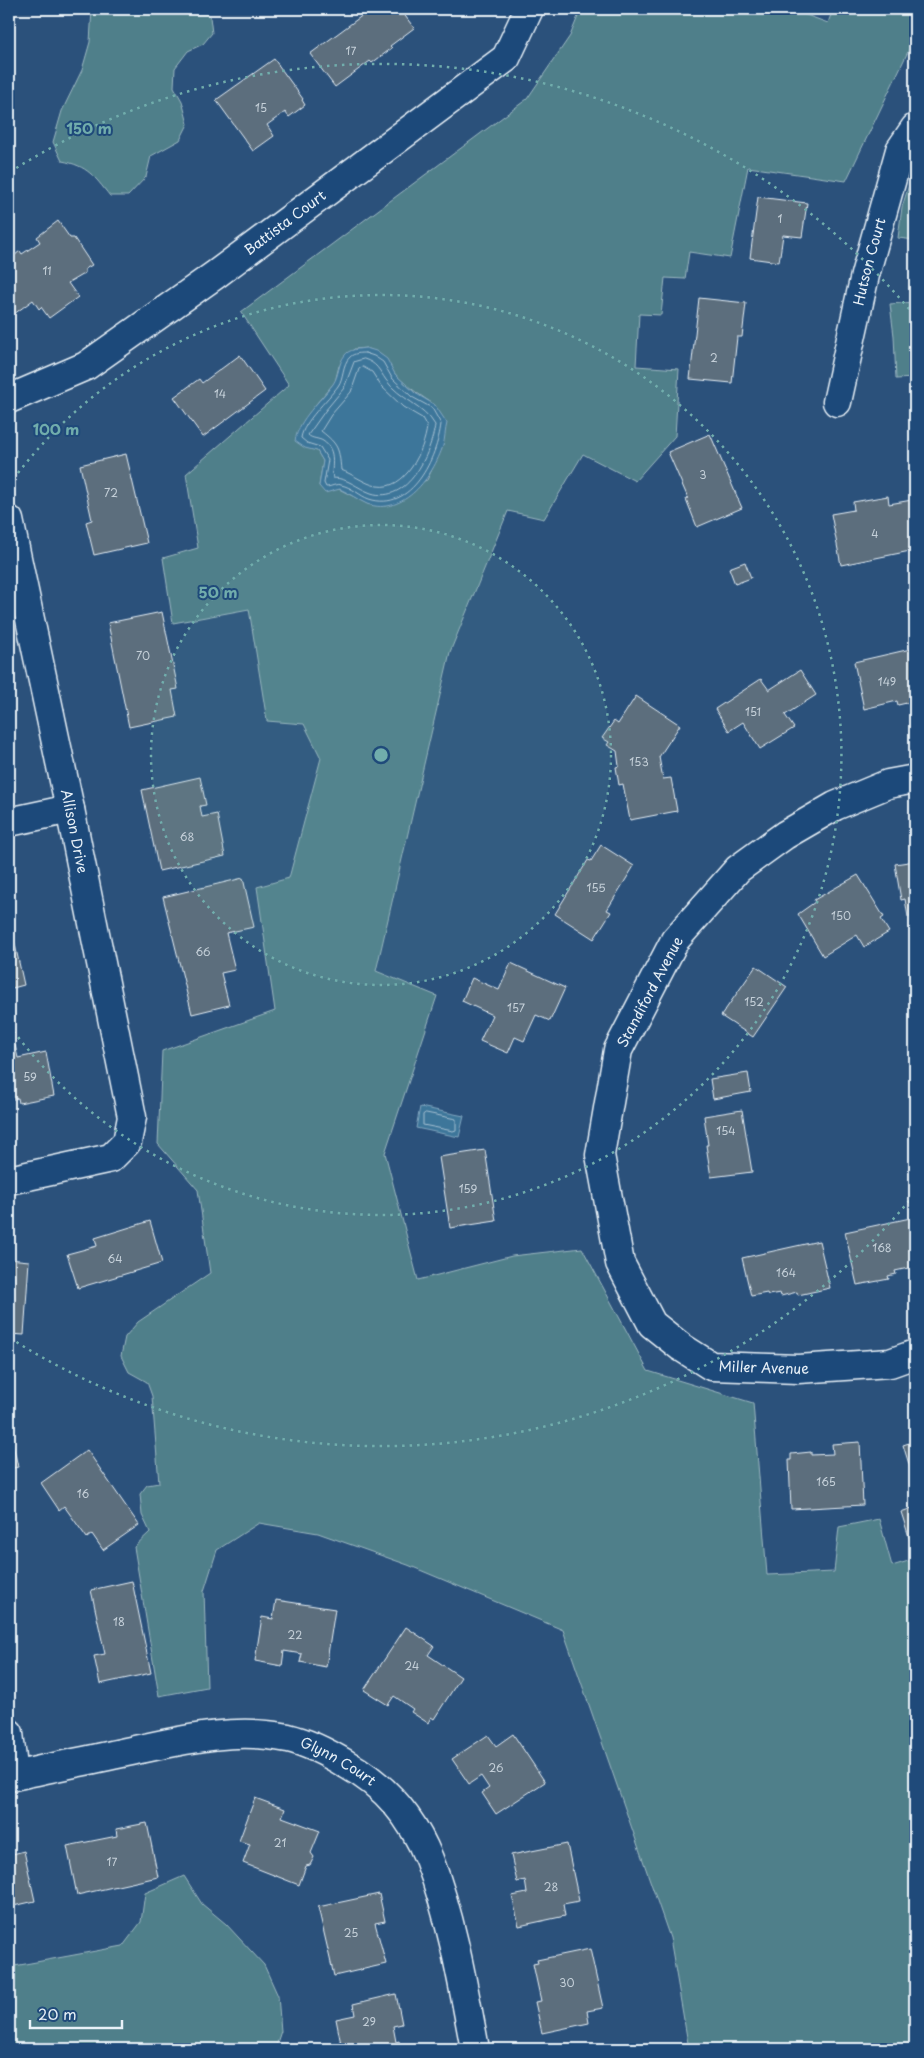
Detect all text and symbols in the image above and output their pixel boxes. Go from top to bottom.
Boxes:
house number: 17 [346,42,357,59]
house number: 15 [255,99,267,116]
text: 150 m [66,116,112,139]
street label: Battista Court [239,185,330,260]
house number: 1 [778,210,783,227]
street label: Hutson Court [848,215,891,308]
house number: 11 [42,262,52,279]
house number: 2 [710,349,718,366]
house number: 14 [214,385,226,402]
text: 100 m [33,417,79,440]
house number: 3 [699,466,707,483]
house number: 72 [104,484,118,501]
house number: 4 [871,525,879,542]
text: 50 m [199,580,237,603]
house number: 70 [136,647,150,664]
house number: 149 [878,673,896,690]
house number: 151 [745,703,761,720]
centre of rings [372,746,390,764]
house number: 153 [629,753,649,770]
street label: Allison Drive [56,787,94,875]
house number: 68 [180,828,194,845]
house number: 155 [586,879,606,896]
house number: 150 [831,907,851,924]
street label: Standiford Avenue [611,932,688,1051]
house number: 66 [195,943,211,960]
house number: 152 [744,993,764,1010]
house number: 157 [507,999,525,1016]
house number: 59 [23,1068,37,1085]
house number: 154 [716,1122,736,1139]
house number: 159 [459,1180,477,1197]
house number: 168 [872,1239,892,1256]
house number: 64 [108,1250,122,1267]
house number: 164 [776,1264,796,1281]
street label: Miller Avenue [718,1355,810,1379]
house number: 165 [816,1473,836,1490]
house number: 16 [77,1485,90,1502]
house number: 18 [113,1613,125,1630]
house number: 22 [288,1626,302,1643]
house number: 24 [405,1657,419,1674]
street label: Glynn Court [297,1731,381,1791]
house number: 26 [488,1759,504,1776]
house number: 21 [274,1834,286,1851]
house number: 17 [107,1853,118,1870]
house number: 28 [544,1878,558,1895]
house number: 25 [344,1924,358,1941]
house number: 30 [559,1974,575,1991]
scale bar [30,1998,122,2030]
text: 20 m [38,2002,77,2025]
house number: 29 [362,2013,376,2030]

